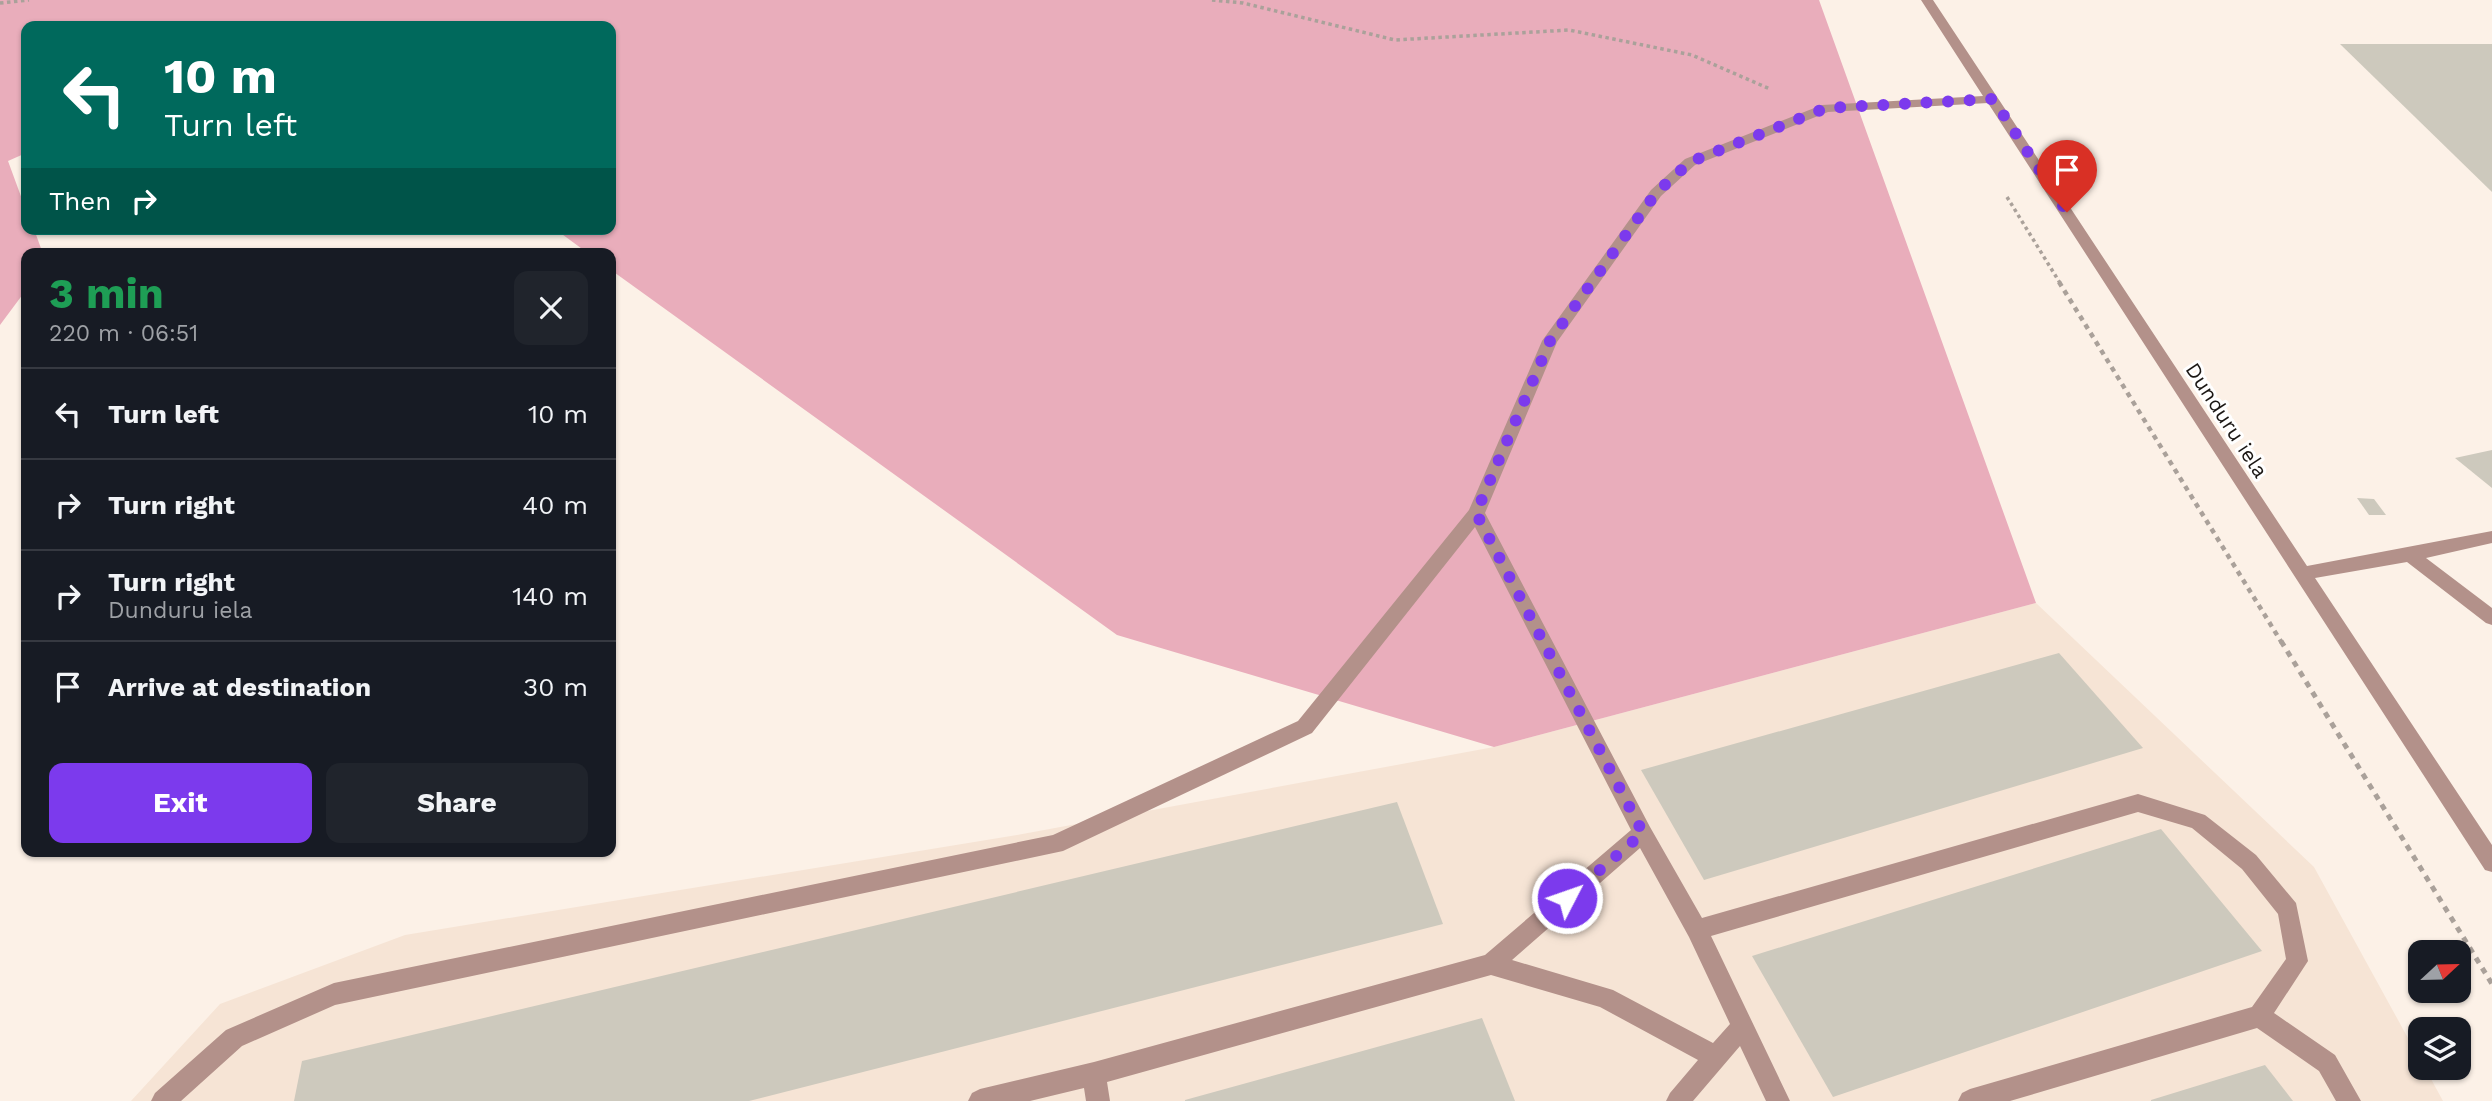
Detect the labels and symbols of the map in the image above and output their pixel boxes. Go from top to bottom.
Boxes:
pin [2037,140,2097,212]
street label: Dunduru iela [2181,358,2273,482]
position arrow [1530,861,1604,935]
north arrow [2408,940,2471,1003]

